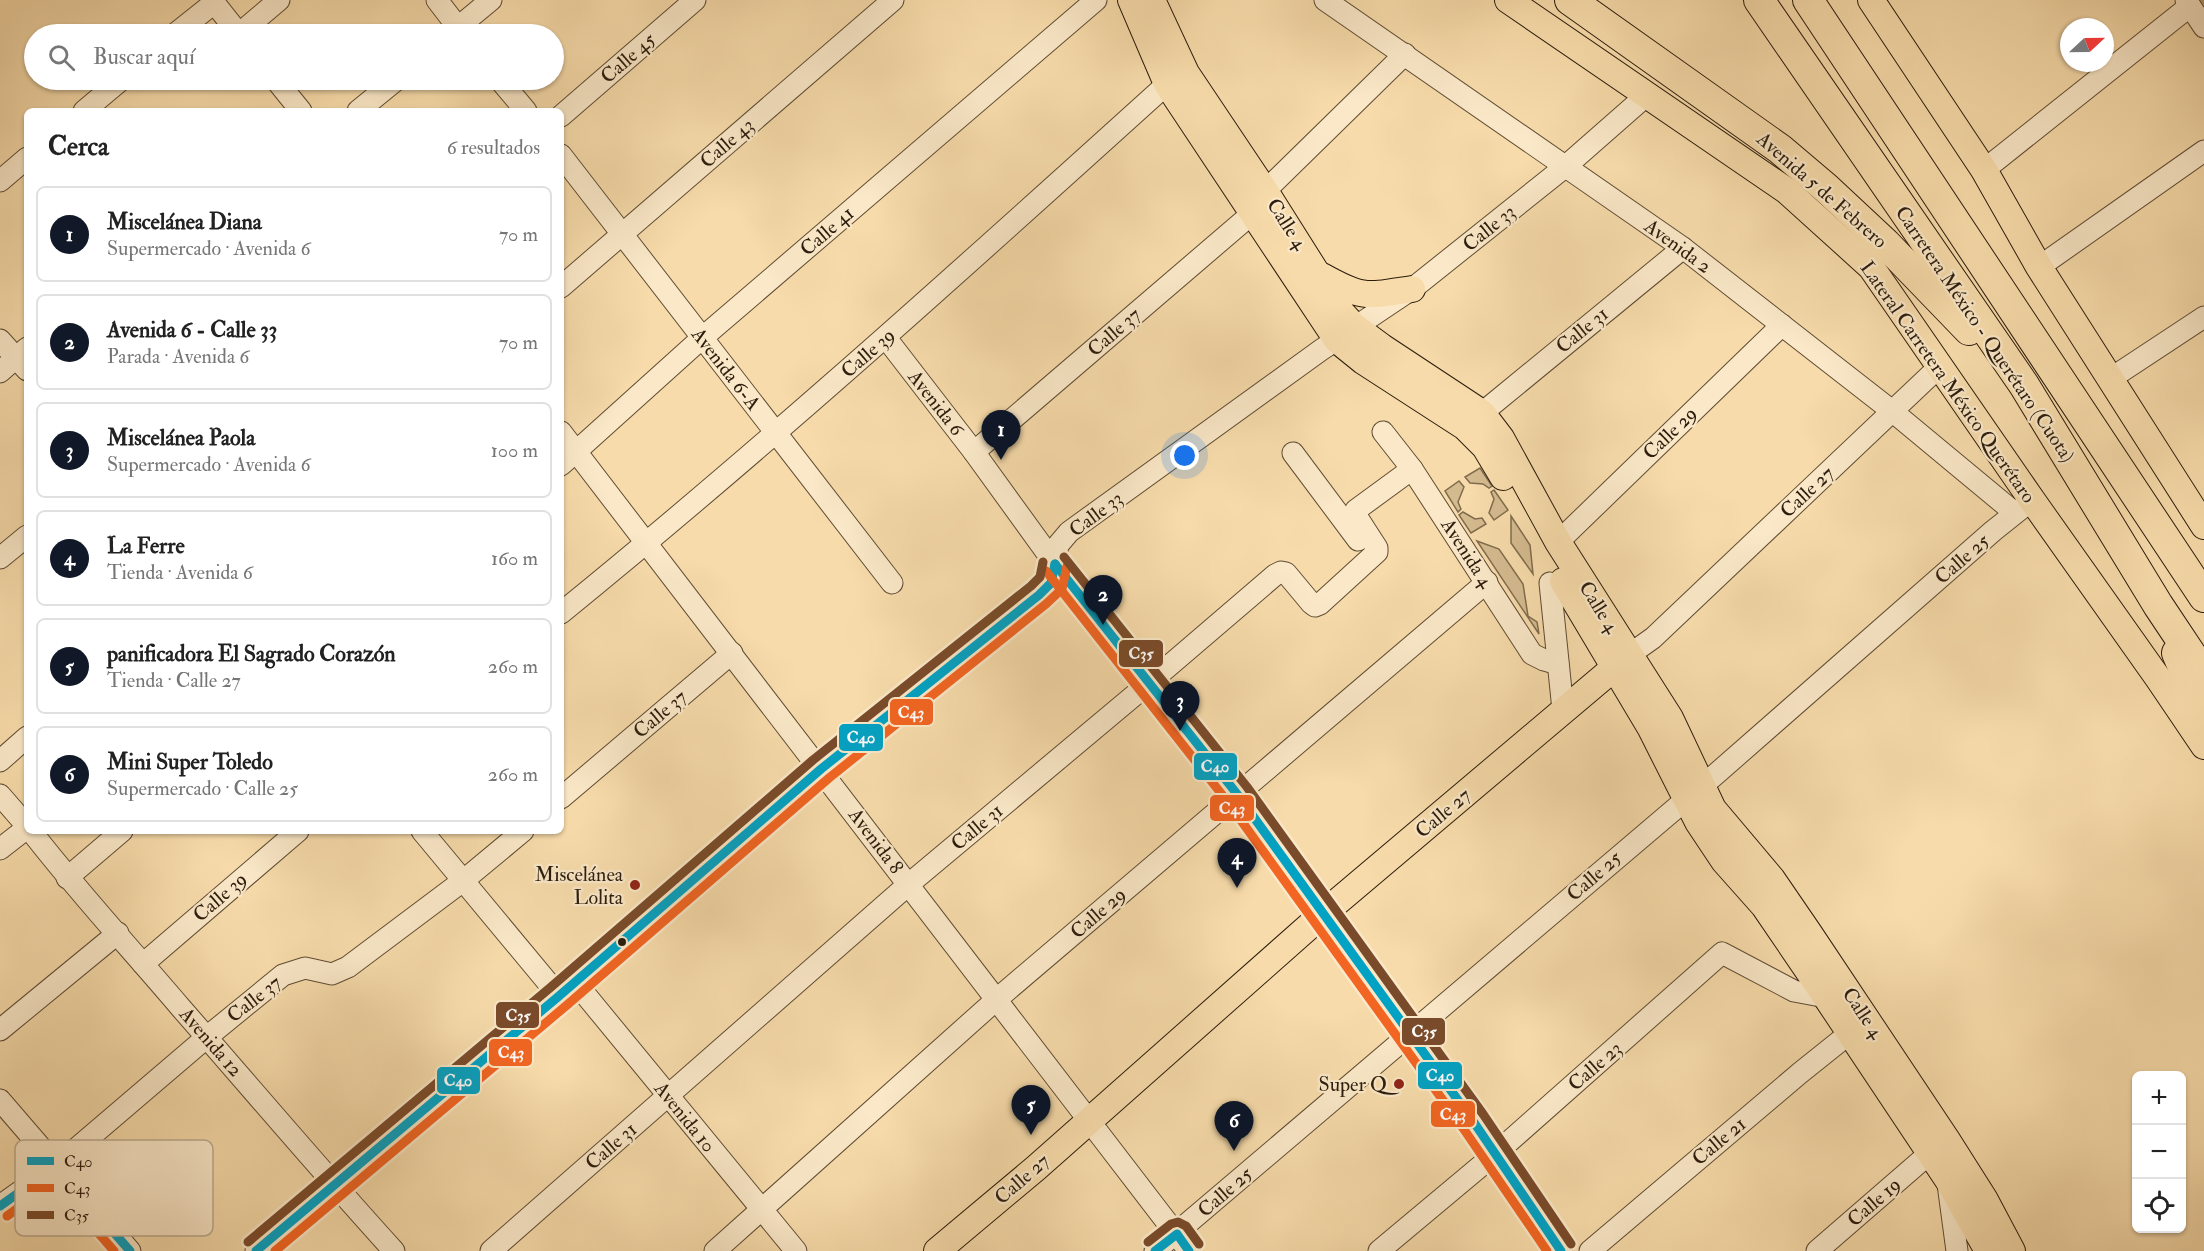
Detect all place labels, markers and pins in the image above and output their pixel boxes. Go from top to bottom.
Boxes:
pin: 1 [982,410,1020,460]
pin: 2 [1084,576,1122,625]
pin: 3 [1160,682,1200,731]
pin: 4 [1218,838,1256,888]
place label: Miscelánea Lolita [535,862,624,910]
marker: Miscelánea Lolita [628,878,642,892]
unlabelled marker [616,936,628,948]
place label: Super Q [1319,1072,1400,1098]
marker: Super Q [1392,1077,1406,1091]
pin: 5 [1012,1086,1050,1135]
pin: 6 [1214,1102,1254,1151]

